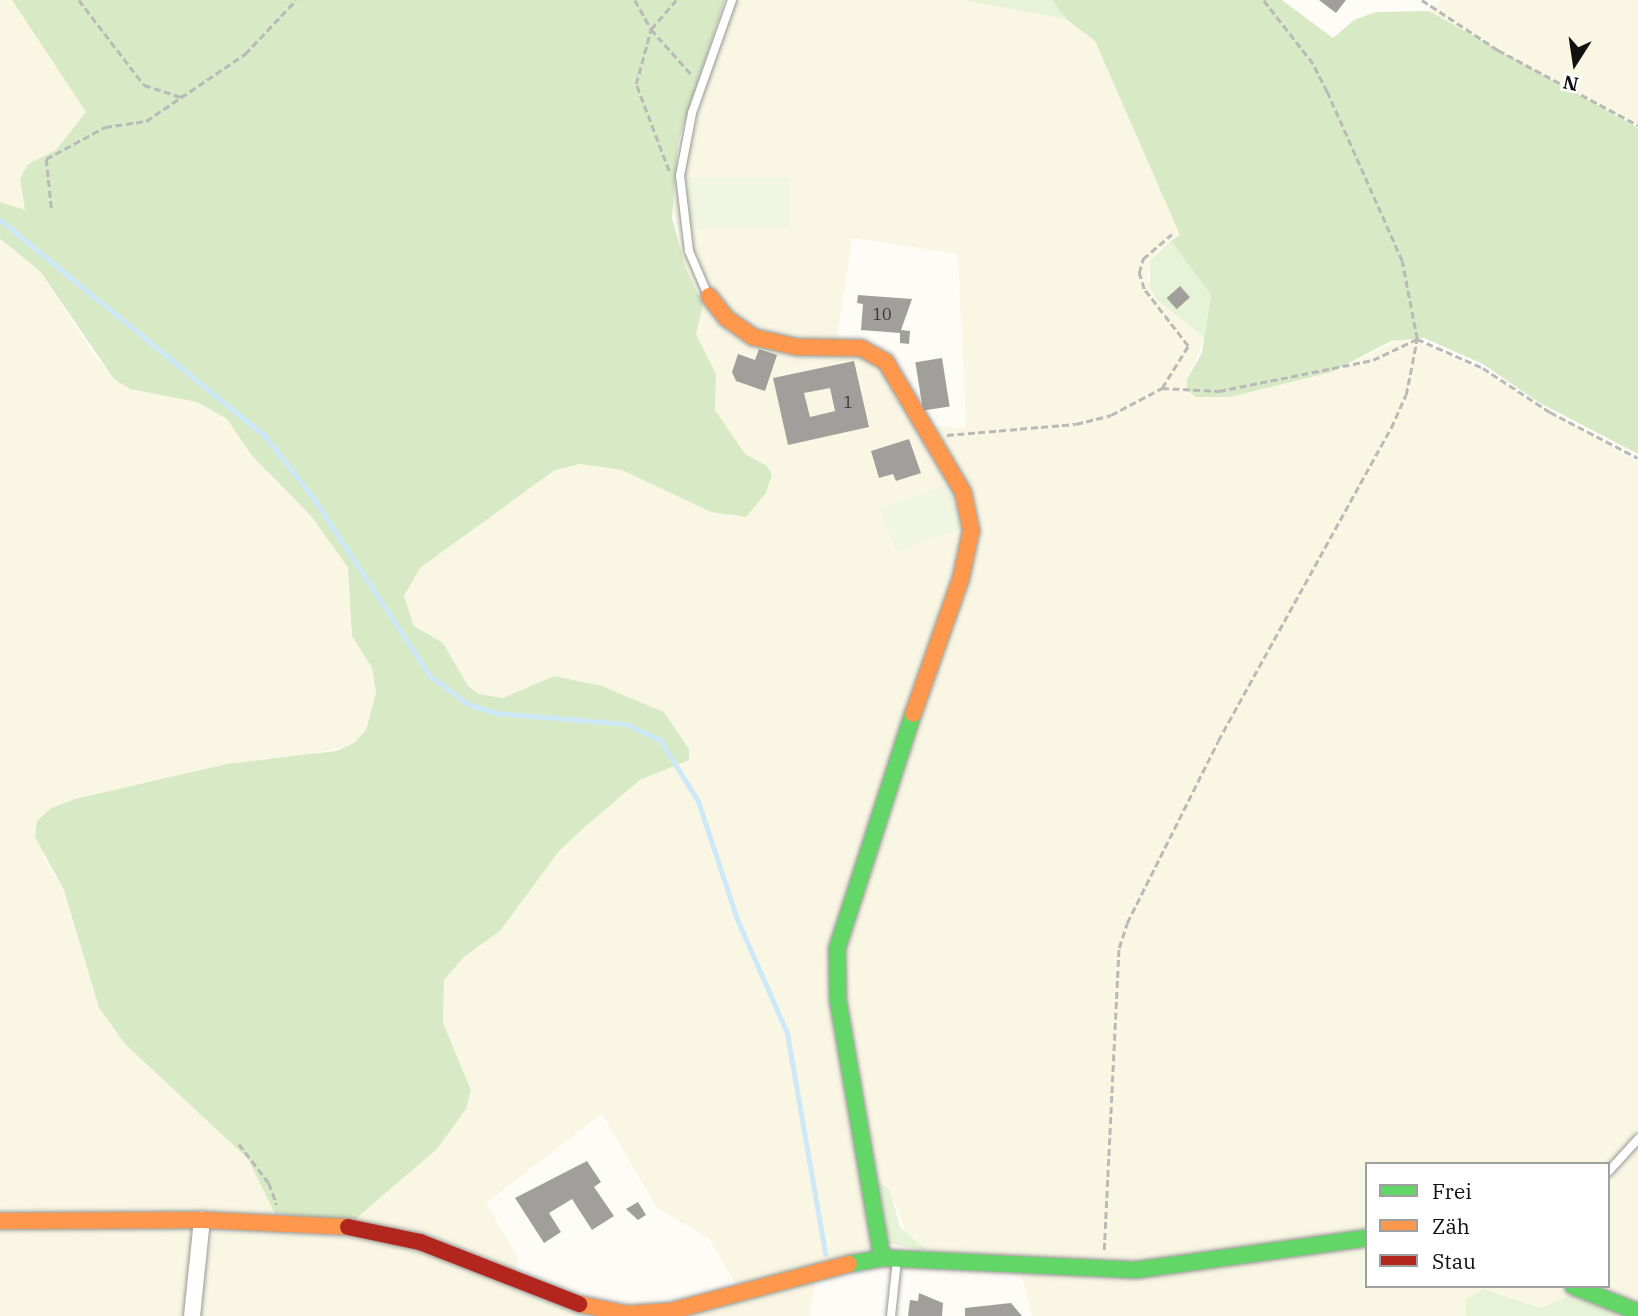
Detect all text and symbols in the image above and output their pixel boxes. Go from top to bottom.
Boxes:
north arrow [1540,28,1610,98]
text: N [1561,70,1580,97]
house number: 10 [872,304,892,324]
house number: 1 [843,392,853,412]
legend [1365,1162,1610,1288]
text: Frei [1432,1177,1472,1205]
text: Zäh [1432,1212,1470,1240]
text: Stau [1432,1247,1476,1275]

